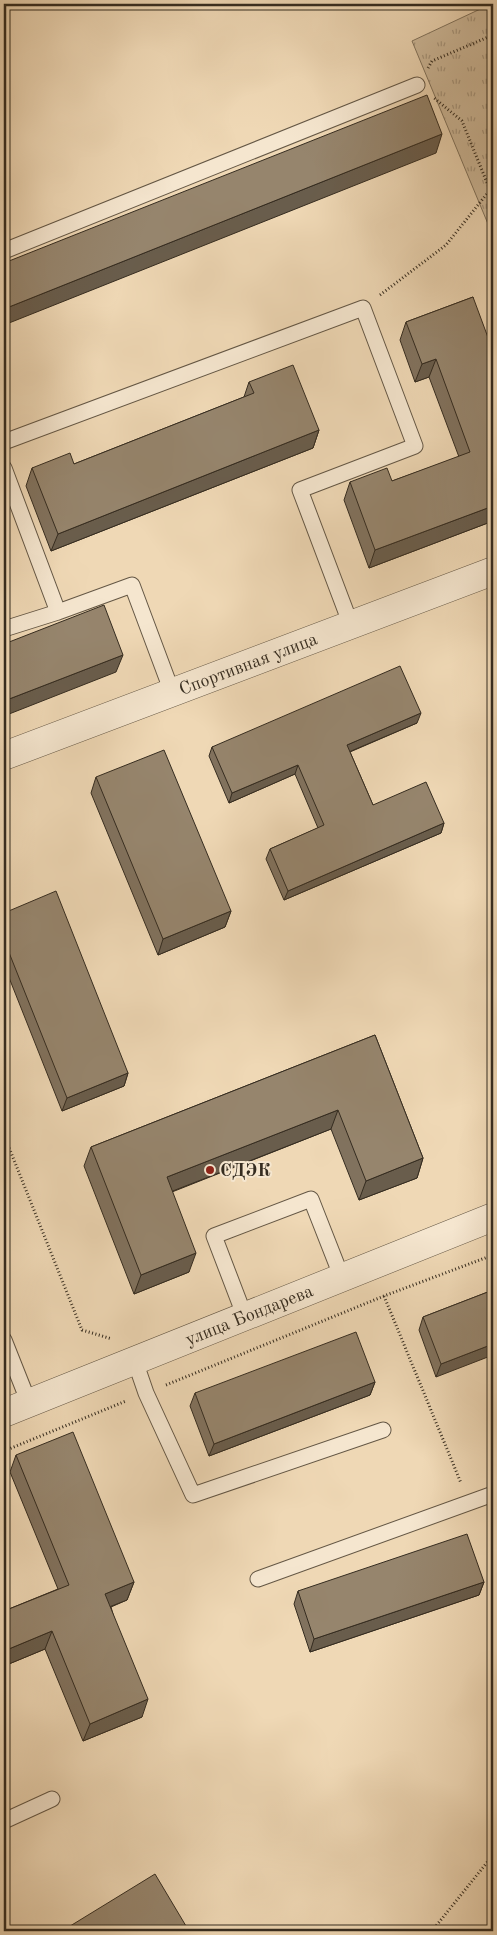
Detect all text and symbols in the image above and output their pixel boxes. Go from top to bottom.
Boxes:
street label: Спортивная улица [177,630,320,699]
place label: СДЭК [220,1162,270,1180]
marker: СДЭК [204,1164,216,1176]
street label: улица Бондарева [183,1282,316,1349]

